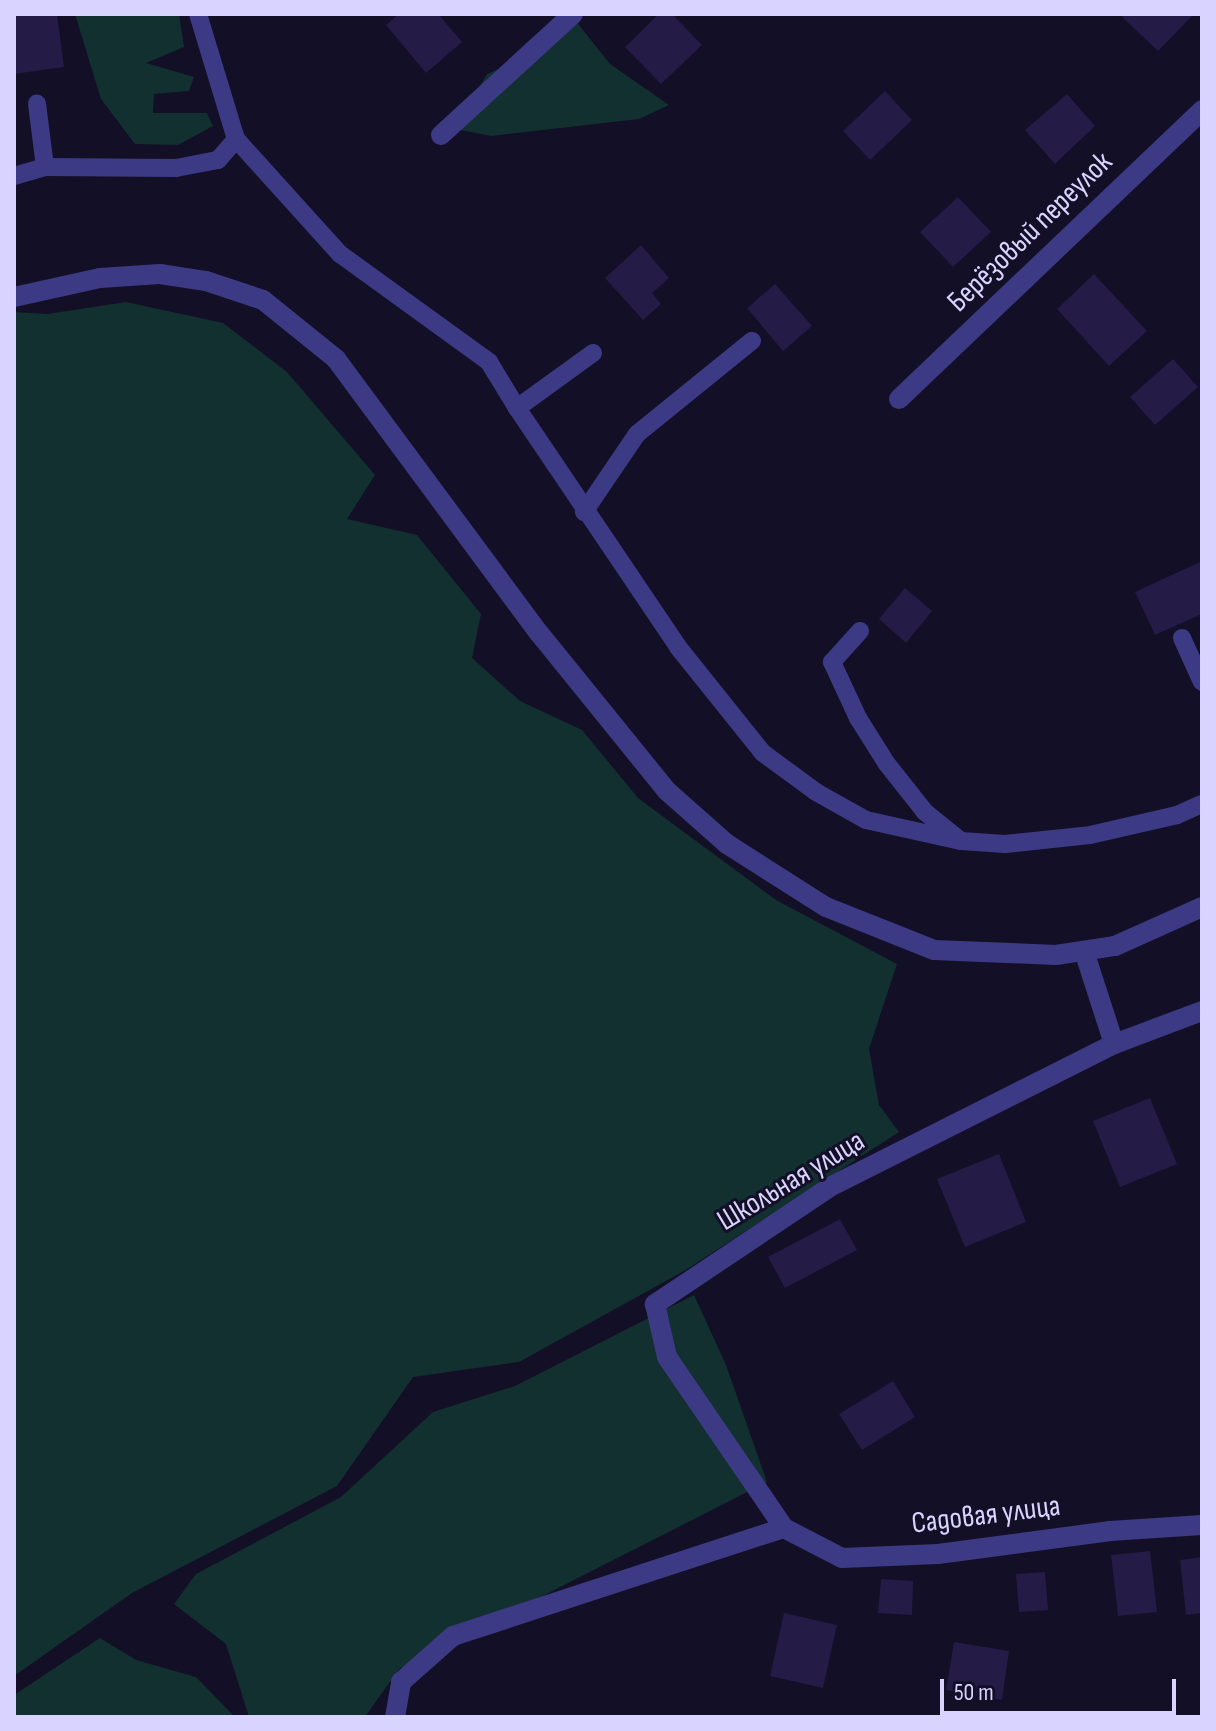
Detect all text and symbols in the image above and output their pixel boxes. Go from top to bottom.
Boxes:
street label: Берёзовый переулок [940,144,1120,320]
street label: Школьная улица [711,1123,871,1239]
street label: Садовая улица [910,1488,1062,1542]
scale bar [944,1663,1180,1713]
text: 50 m [954,1678,994,1707]

